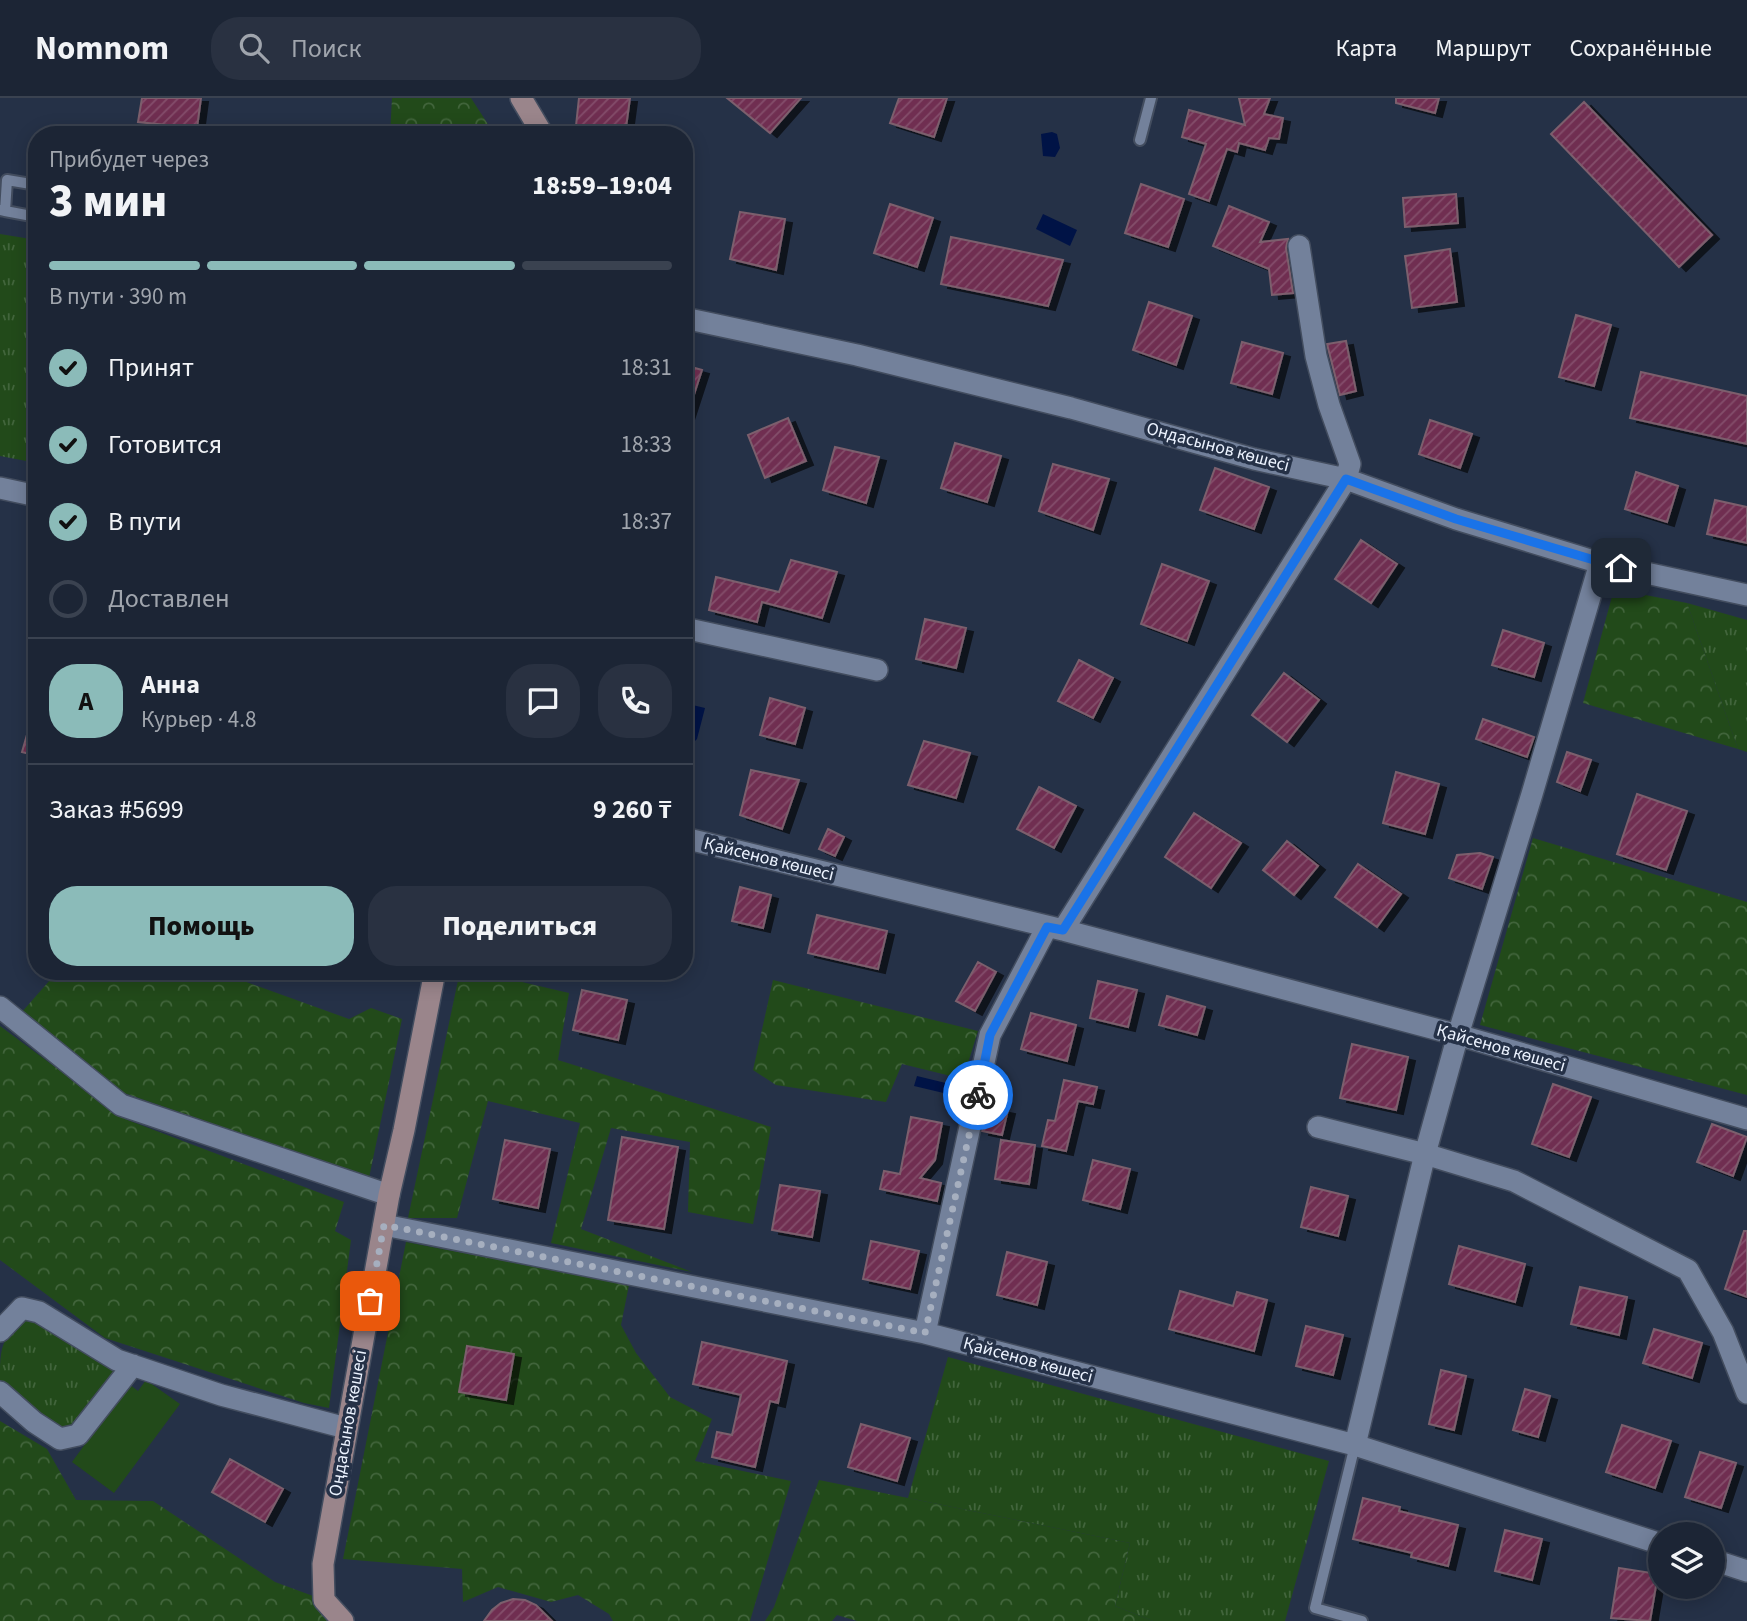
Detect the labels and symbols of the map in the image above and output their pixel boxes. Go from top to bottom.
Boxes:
street label: Ондасынов көшесі [1144,416,1292,478]
pin [1591,538,1651,598]
street label: Қайсенов көшесі [701,831,837,887]
street label: Қайсенов көшесі [1433,1018,1569,1078]
courier [943,1060,1013,1130]
pin [340,1271,400,1331]
street label: Қайсенов көшесі [960,1331,1096,1389]
street label: Оңдасынов көшесі [323,1348,373,1498]

